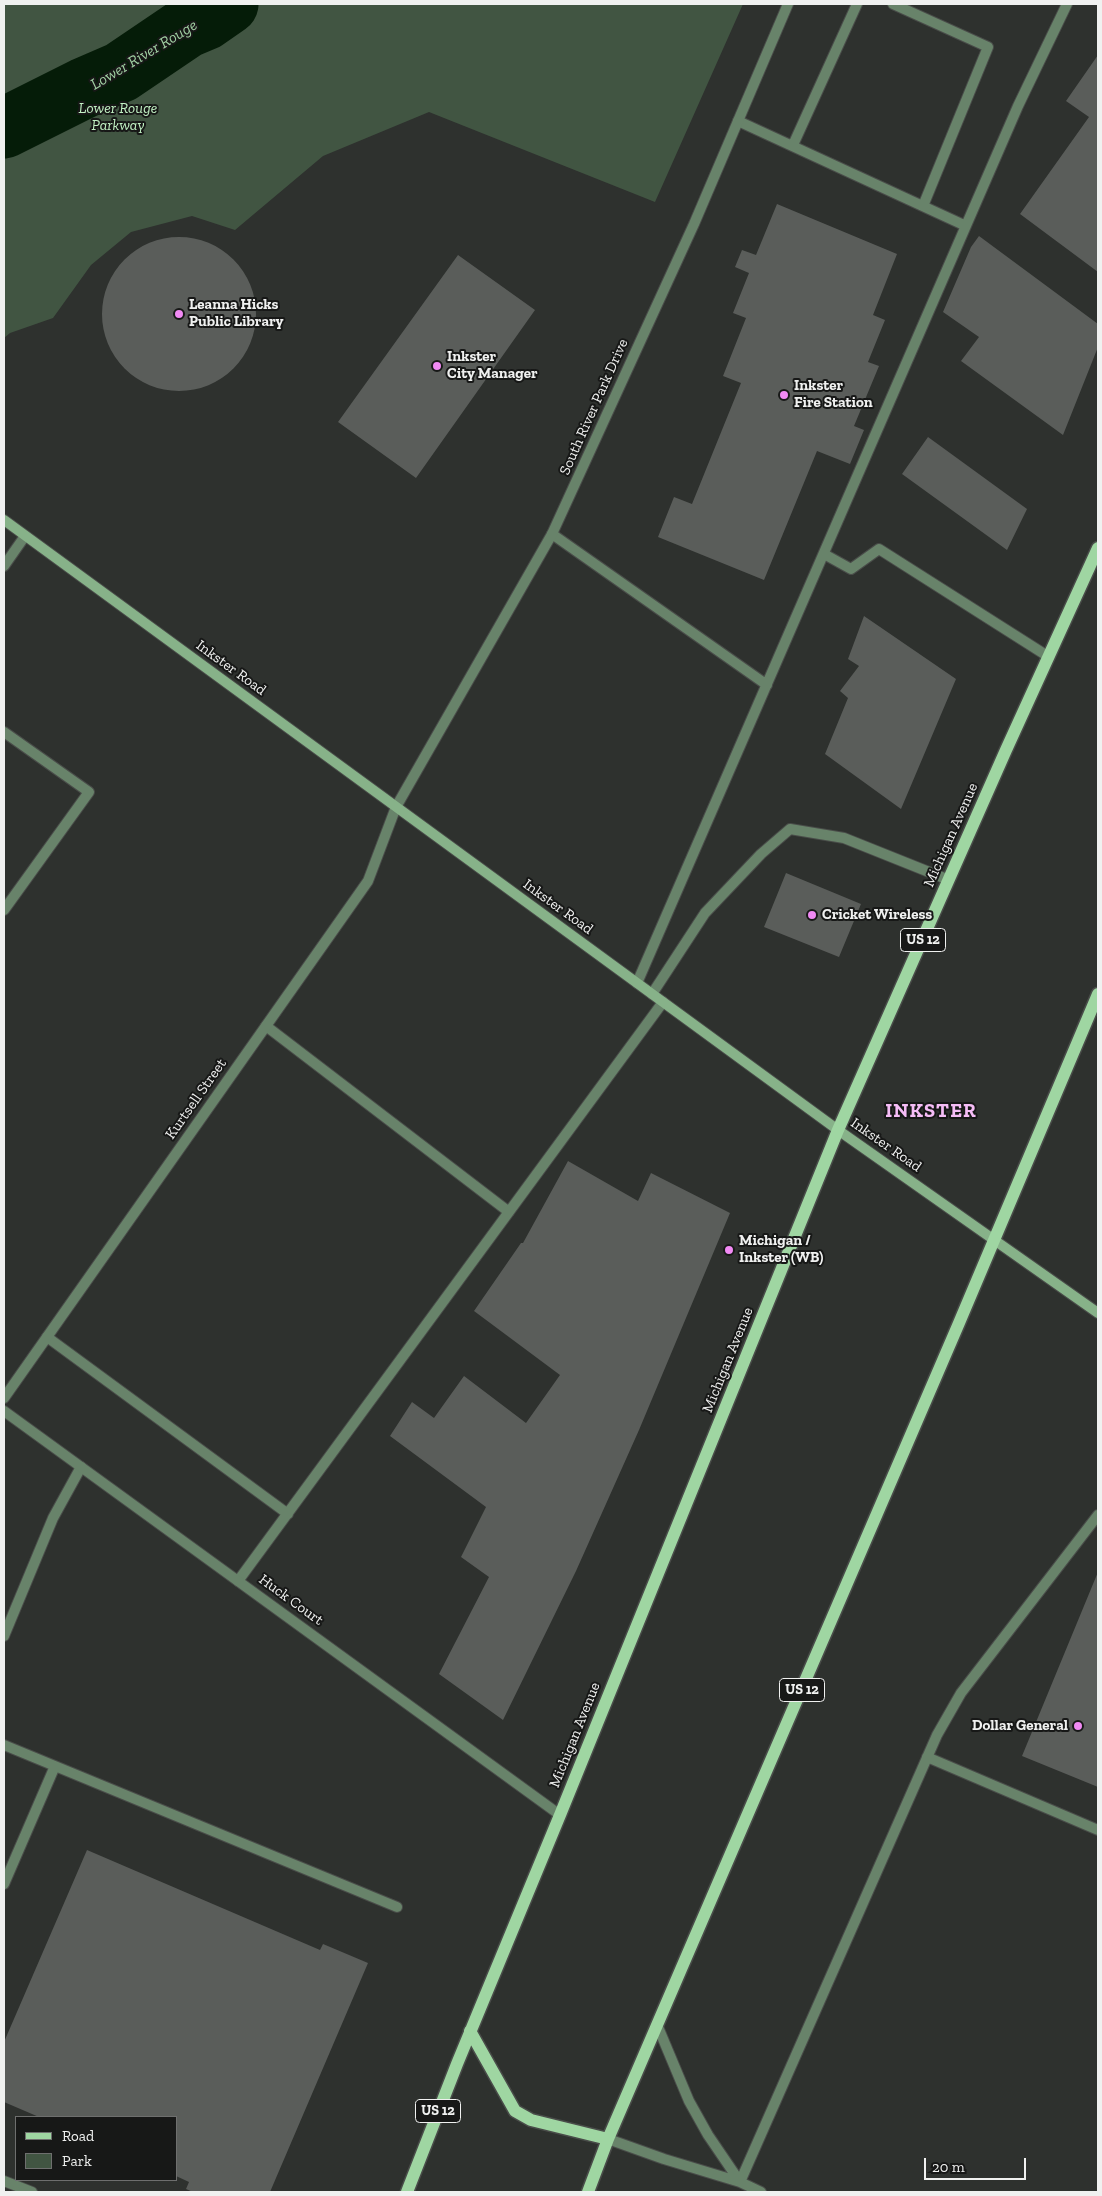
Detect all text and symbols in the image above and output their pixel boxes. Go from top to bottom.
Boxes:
water label: Lower River Rouge [87,16,201,94]
park label: Lower Rouge Parkway [79,100,157,135]
place label: Leanna Hicks Public Library [189,296,284,331]
marker: Leanna Hicks Public Library [173,308,185,320]
street label: South River Park Drive [556,336,632,478]
place label: Inkster City Manager [447,348,538,383]
marker: Inkster City Manager [431,360,443,372]
place label: Inkster Fire Station [794,377,873,412]
marker: Inkster Fire Station [778,389,790,401]
street label: Inkster Road [192,637,270,699]
street label: Michigan Avenue [920,780,982,890]
street label: Inkster Road [519,876,597,938]
place label: Cricket Wireless [822,906,932,924]
marker: Cricket Wireless [806,909,818,921]
road number: US 12 [900,928,946,952]
street label: Kurtsell Street [162,1055,230,1143]
district label: INKSTER [884,1099,978,1123]
street label: Inkster Road [847,1114,925,1176]
place label: Michigan / Inkster (WB) [739,1232,823,1267]
marker: Michigan / Inkster (WB) [723,1244,735,1256]
street label: Michigan Avenue [699,1305,757,1415]
street label: Huck Court [255,1571,327,1629]
road number: US 12 [780,1678,824,1702]
street label: Michigan Avenue [546,1680,604,1790]
place label: Dollar General [972,1717,1068,1735]
marker: Dollar General [1072,1720,1084,1732]
road number: US 12 [416,2100,460,2122]
legend [15,2116,178,2181]
text: Road [62,2127,94,2145]
scale bar [927,2148,1030,2180]
text: Park [62,2152,92,2170]
text: 20 m [932,2158,965,2176]

